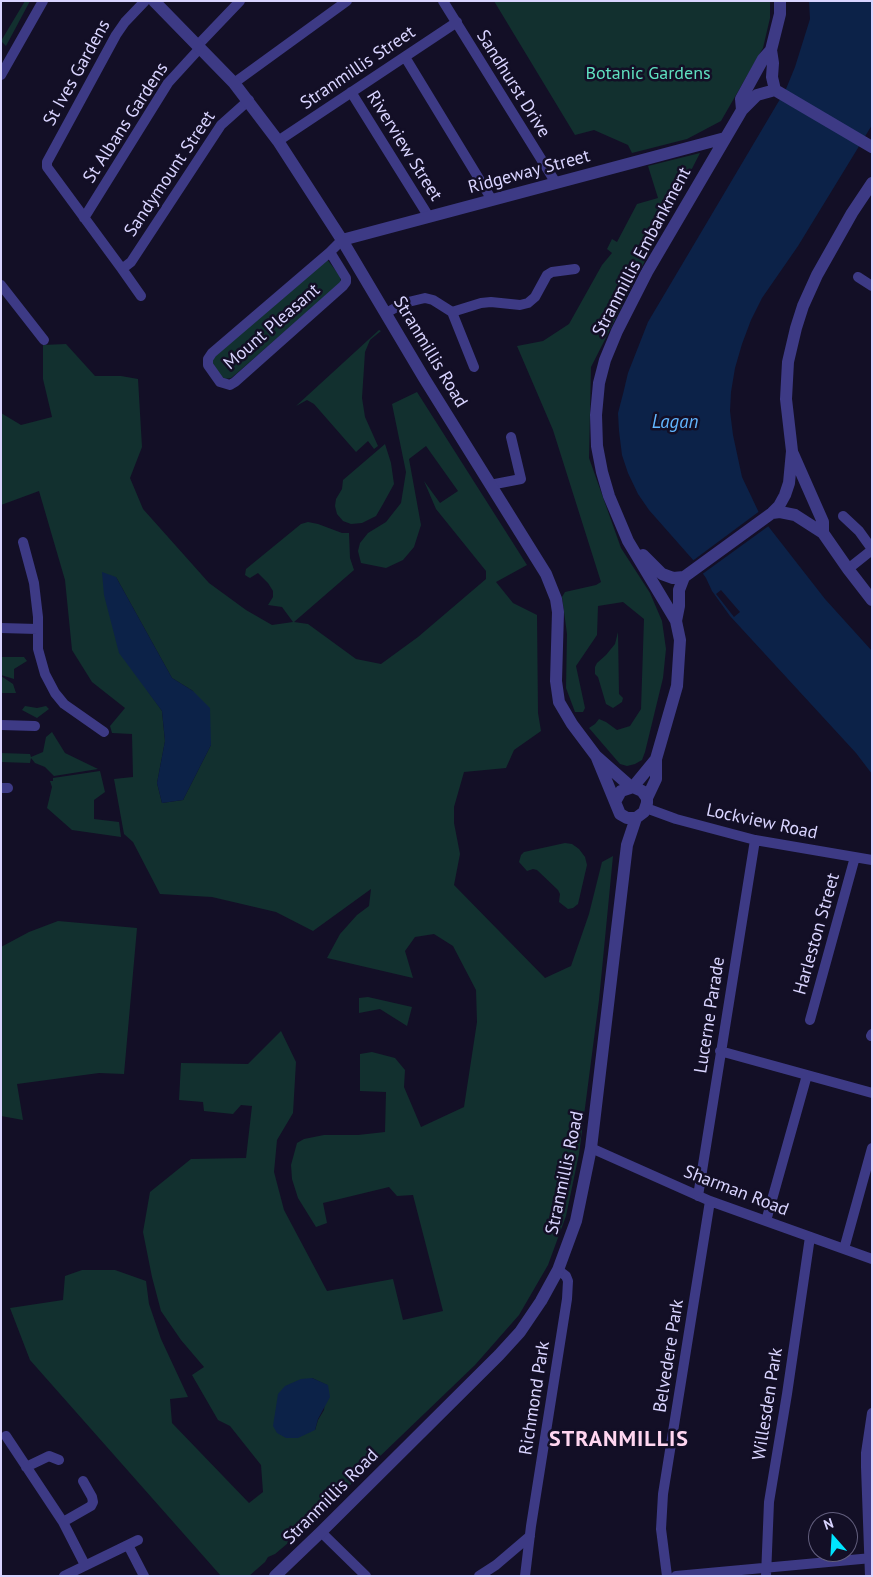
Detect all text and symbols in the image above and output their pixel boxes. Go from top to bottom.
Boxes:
street label: St Ives Gardens [39,16,115,130]
street label: Stranmillis Street [297,22,419,114]
street label: Sandhurst Drive [471,26,555,142]
street label: St Albans Gardens [79,59,173,187]
park label: Botanic Gardens [585,63,711,85]
street label: Riverview Street [362,87,446,205]
street label: Sandymount Street [120,107,220,241]
street label: Ridgeway Street [466,145,592,199]
street label: Stranmillis Embankment [588,164,696,340]
street label: Mount Pleasant [220,279,324,375]
street label: Stranmillis Road [388,293,472,411]
water label: Lagan [652,412,698,434]
street label: Lockview Road [704,800,820,844]
street label: Harleston Street [789,871,845,997]
street label: Lucerne Parade [690,955,730,1075]
street label: Stranmillis Road [541,1109,589,1237]
street label: Sharman Road [680,1161,792,1221]
street label: Belvedere Park [649,1298,689,1414]
street label: Richmond Park [515,1339,555,1457]
street label: Willesden Park [748,1346,788,1462]
district label: STRANMILLIS [548,1427,690,1453]
street label: Stranmillis Road [279,1445,383,1549]
north arrow [808,1512,858,1562]
text: N [821,1514,836,1534]

